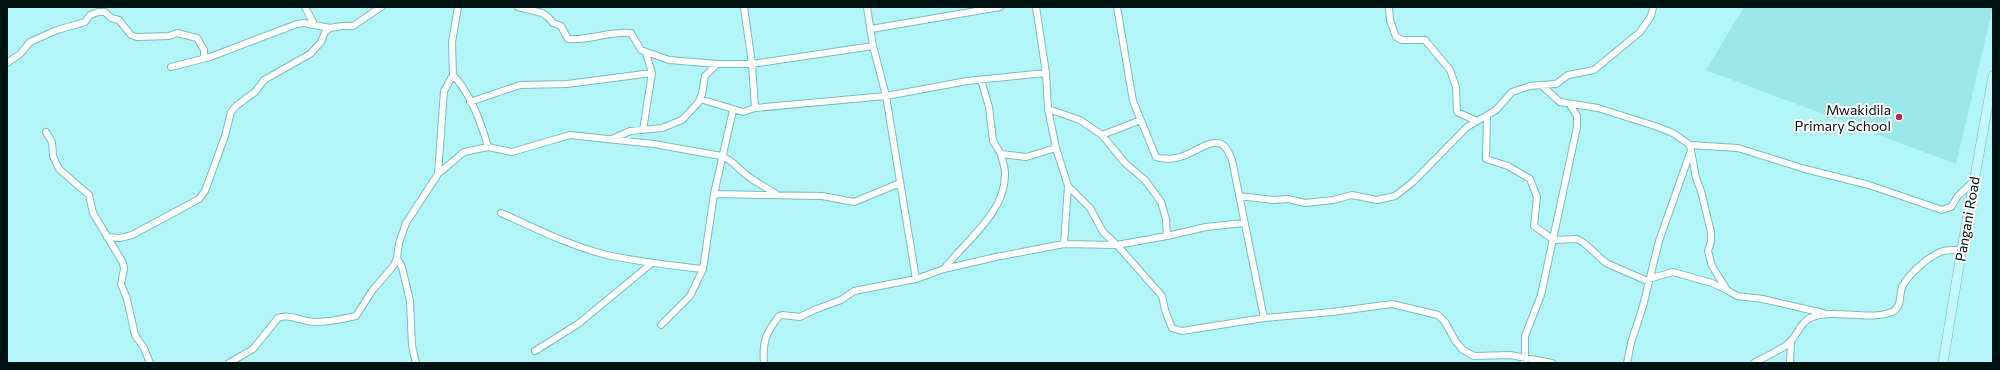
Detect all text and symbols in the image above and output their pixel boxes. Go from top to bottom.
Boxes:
place label: Mwakidila Primary School [1795,101,1891,134]
marker: Mwakidila Primary School [1894,112,1904,122]
street label: Pangani Road [1951,175,1983,263]

